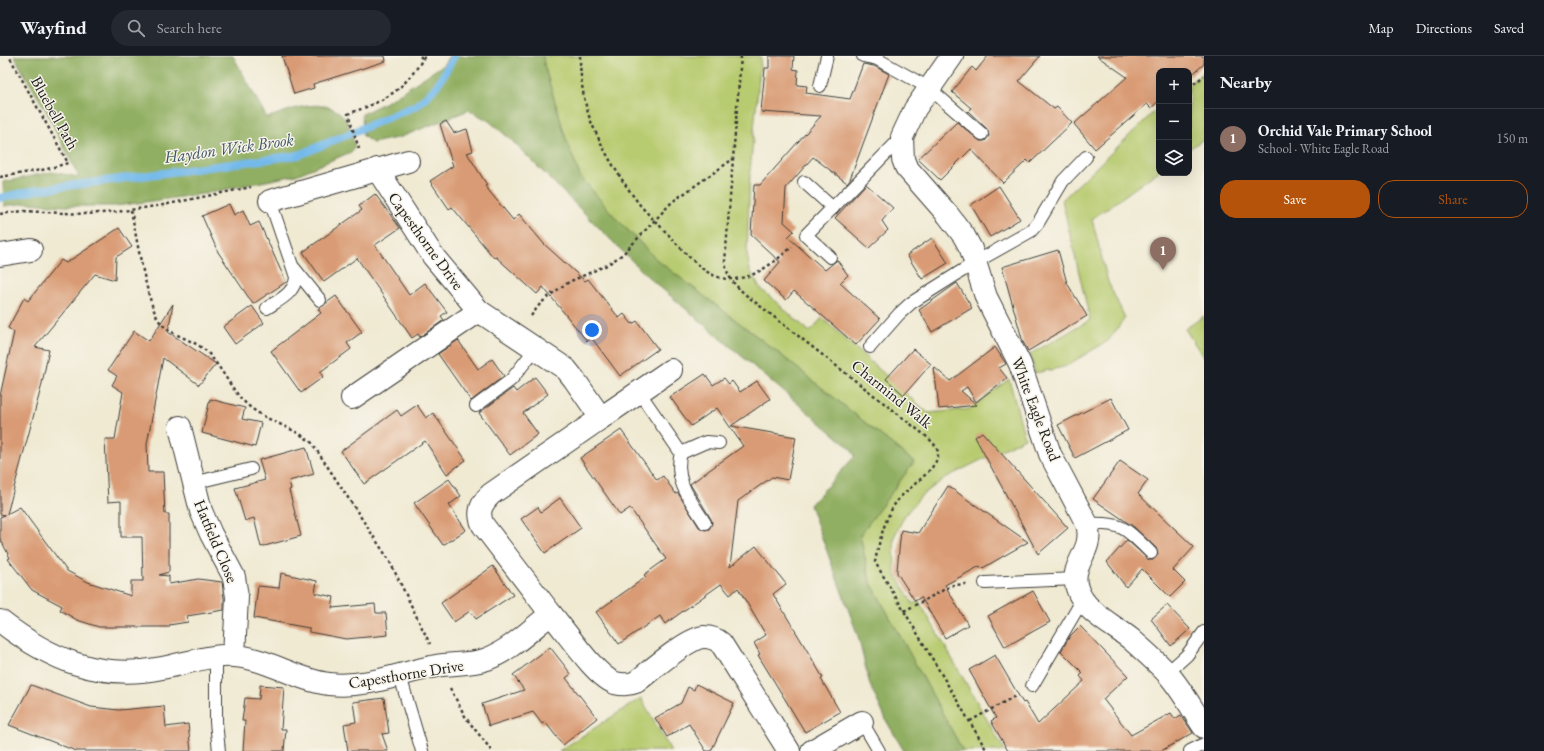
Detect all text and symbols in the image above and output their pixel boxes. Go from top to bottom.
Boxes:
search box [111,10,391,46]
text: Wayfind [20,15,87,40]
icon: search [125,17,147,39]
text: Search here [157,18,222,37]
text: Map [1368,19,1394,37]
text: Directions [1416,19,1472,37]
text: Saved [1494,19,1524,37]
map controls [1156,68,1192,176]
button: + [1156,68,1192,104]
text: Nearby [1220,71,1272,93]
street label: Bluebell Path [26,73,84,153]
button: − [1156,104,1192,140]
text: Orchid Vale Primary School [1258,121,1432,140]
water label: Haydon Wick Brook [162,128,295,168]
text: 1 [1230,130,1236,147]
text: 150 m [1497,130,1528,147]
button: layers [1156,140,1192,176]
text: School · White Eagle Road [1258,140,1389,157]
button: Save [1220,180,1370,218]
button: Share [1378,180,1528,218]
street label: Capesthorne Drive [383,188,469,294]
pin: 1 [1150,237,1176,270]
your location [582,320,602,340]
street label: White Eagle Road [1006,354,1066,465]
street label: Charmind Walk [847,355,937,433]
street label: Hatfield Close [189,496,243,586]
street label: Capesthorne Drive [347,655,465,693]

